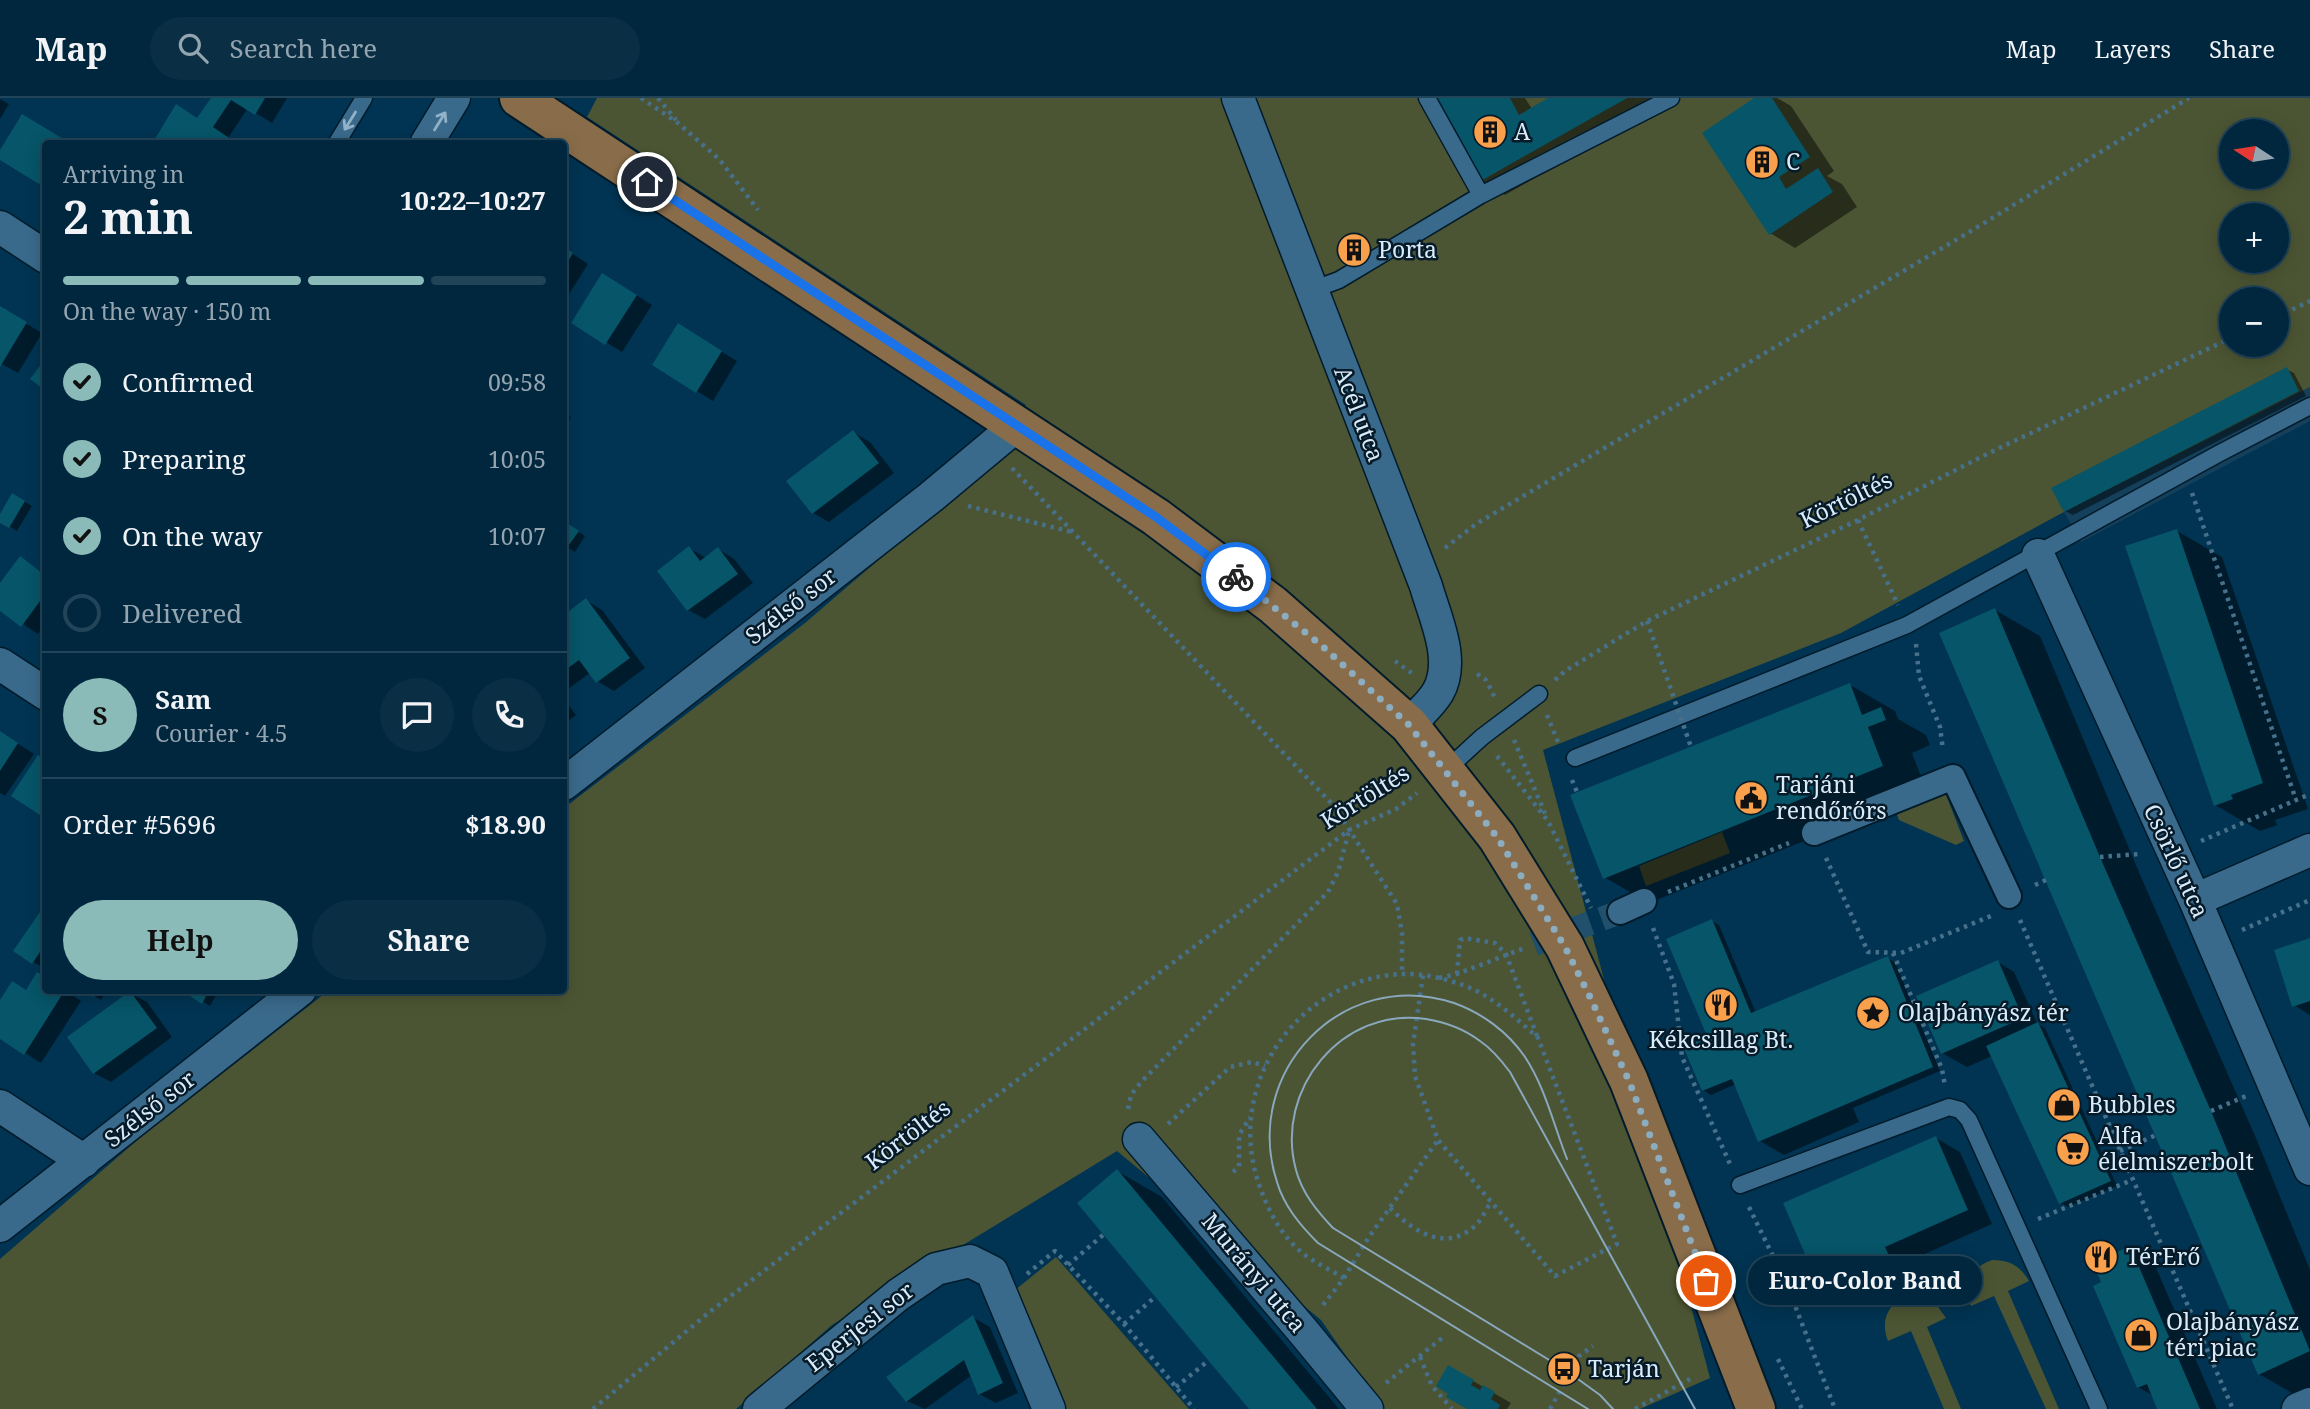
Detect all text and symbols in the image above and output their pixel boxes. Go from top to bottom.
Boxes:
search box [150,17,640,80]
text: Map [35,26,108,71]
icon: search [174,29,212,67]
text: Search here [230,30,377,66]
text: Map [2006,32,2057,65]
text: Layers [2095,32,2171,65]
text: Share [2209,32,2275,65]
one-way arrow [343,110,357,130]
one-way arrow [433,111,447,131]
building icon: A [1471,113,1509,151]
place label: A [1514,115,1531,147]
north arrow [2219,119,2289,189]
map controls [2219,119,2289,357]
building icon: C [1743,143,1781,181]
place label: C [1786,145,1800,177]
pin [617,152,677,212]
text: Arriving in [63,158,184,190]
icon: home [628,163,666,201]
text: 10:22–10:27 [400,182,546,218]
text: 2 min [63,185,193,247]
button: + [2219,203,2289,273]
building icon: Porta [1335,231,1373,269]
place label: Porta [1378,233,1437,265]
button: − [2219,287,2289,357]
text: On the way · 150 m [63,295,271,327]
street label: Acél utca [1327,361,1393,466]
icon: check [63,363,101,401]
text: Confirmed [122,364,254,400]
text: 09:58 [488,366,546,398]
icon: check [63,440,101,478]
text: Preparing [122,441,246,477]
text: 10:05 [488,443,546,475]
street label: Körtöltés [1794,463,1897,535]
icon: check [63,517,101,555]
text: On the way [122,518,262,554]
text: 10:07 [488,520,546,552]
courier [1201,542,1271,612]
icon: bike [1217,558,1255,596]
street label: Szélső sor [738,559,843,651]
text: Delivered [122,595,242,631]
button: chat [380,678,454,752]
button: phone [472,678,546,752]
text: Sam [155,681,211,717]
text: S [92,697,108,733]
text: Courier · 4.5 [155,717,288,749]
street label: Körtöltés [1314,756,1415,836]
place label: Tarjáni rendőrőrs [1776,768,1887,826]
public building icon: Tarjáni rendőrőrs [1732,779,1770,817]
street label: Csörlő utca [2137,799,2217,923]
text: Order #5696 [63,806,216,842]
text: $18.90 [465,806,546,842]
button: Help [63,900,298,980]
button: Share [312,900,546,980]
restaurant icon: Kékcsillag Bt. [1702,986,1740,1024]
place icon: Olajbányász tér [1854,994,1892,1032]
place label: Olajbányász tér [1898,996,2069,1028]
place label: Kékcsillag Bt. [1649,1023,1793,1055]
street label: Szélső sor [97,1062,202,1154]
shop icon: Bubbles [2045,1086,2083,1124]
place label: Bubbles [2088,1088,2176,1120]
street label: Körtöltés [858,1092,957,1177]
place label: Alfa élelmiszerbolt [2098,1119,2254,1177]
supermarket icon: Alfa élelmiszerbolt [2054,1130,2092,1168]
street label: Murányi utca [1195,1206,1314,1339]
restaurant icon: TérErő [2082,1238,2120,1276]
place label: TérErő [2126,1240,2201,1272]
pin [1676,1251,1736,1311]
callout: Euro-Color Band [1748,1256,1982,1306]
icon: bag [1687,1262,1725,1300]
text: Euro-Color Band [1769,1264,1961,1296]
street label: Eperjesi sor [799,1274,920,1379]
place label: Olajbányász téri piac [2166,1305,2300,1363]
shop icon: Olajbányász téri piac [2122,1316,2160,1354]
bus stop icon: Tarján [1545,1350,1583,1388]
place label: Tarján [1588,1352,1660,1384]

